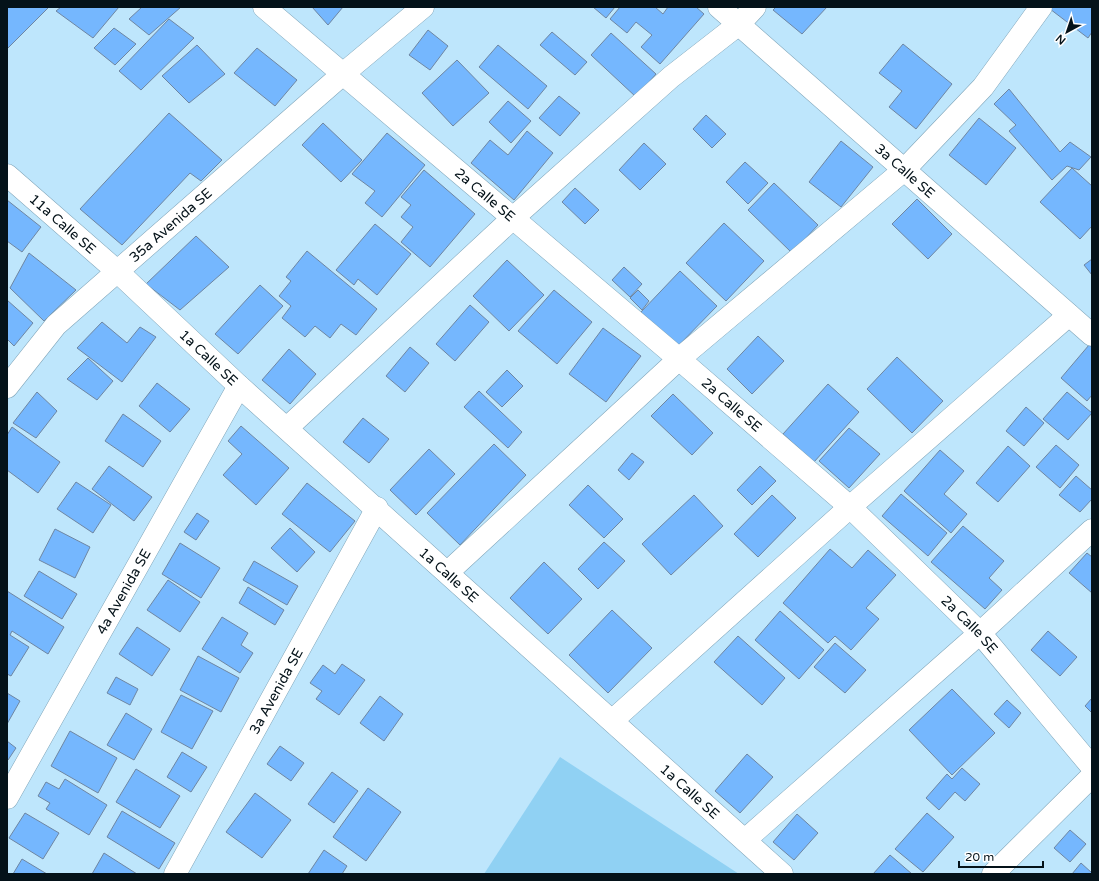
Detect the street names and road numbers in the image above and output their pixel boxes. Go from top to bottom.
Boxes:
street label: 3a Calle SE [872,140,939,202]
street label: 2a Calle SE [451,164,519,225]
street label: 35a Avenida SE [126,184,215,266]
street label: 11a Calle SE [26,190,100,257]
street label: 1a Calle SE [176,326,242,389]
street label: 2a Calle SE [698,374,765,435]
street label: 1a Calle SE [416,544,482,606]
street label: 4a Avenida SE [92,546,154,637]
street label: 2a Calle SE [938,592,1002,657]
street label: 3a Avenida SE [245,645,307,737]
street label: 1a Calle SE [657,760,723,822]

